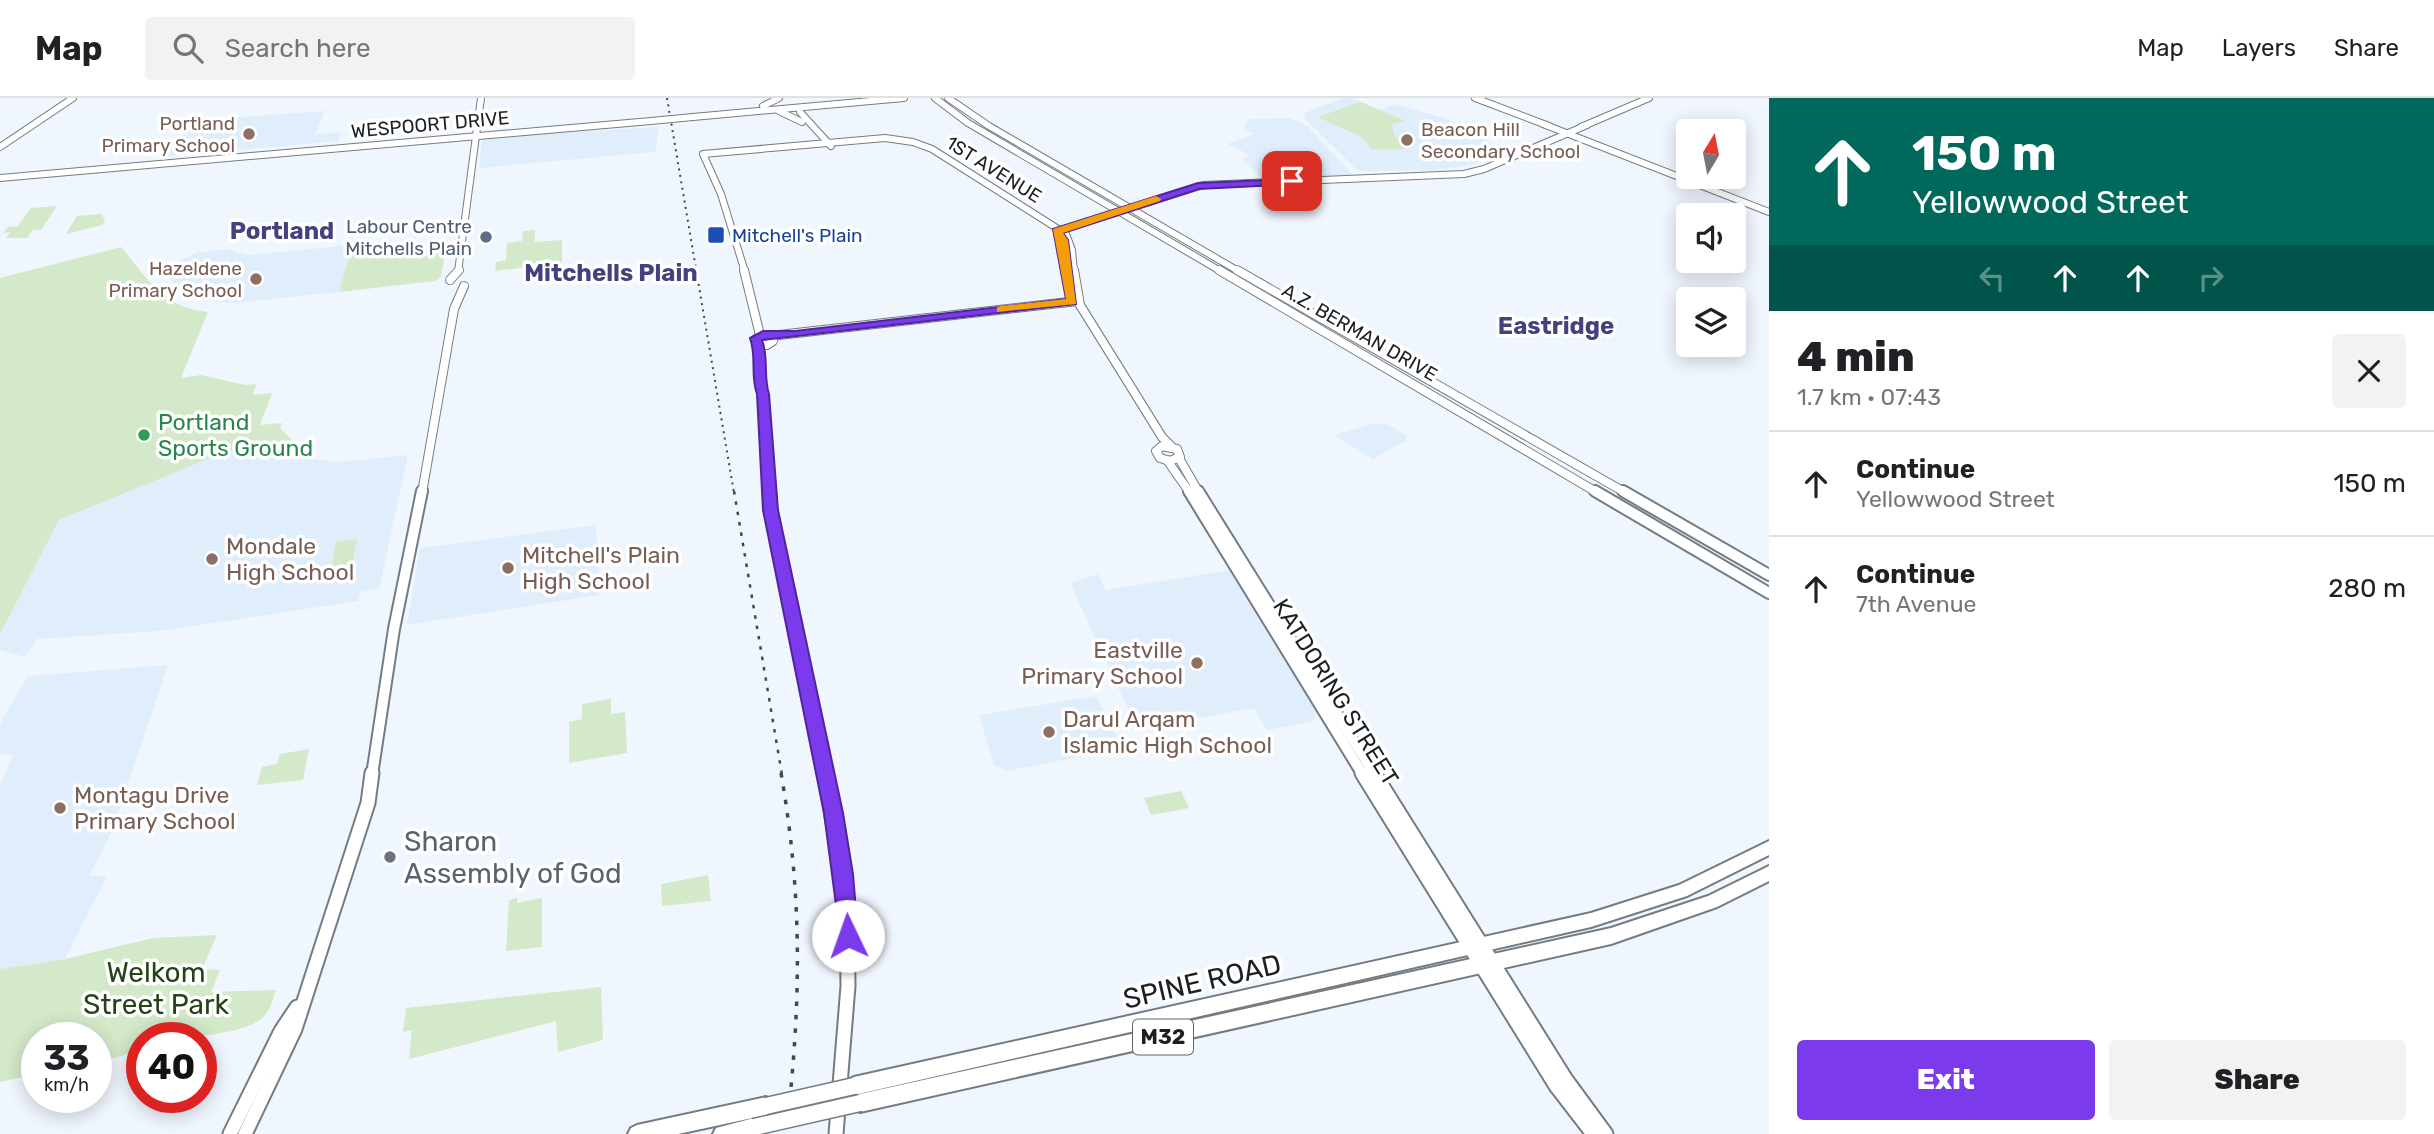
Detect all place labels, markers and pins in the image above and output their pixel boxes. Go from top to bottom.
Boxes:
place label: Portland Primary School [101,112,235,157]
place label: Beacon Hill Secondary School [1421,118,1580,163]
marker: Portland Primary School [241,126,257,142]
marker: Beacon Hill Secondary School [1399,132,1415,148]
pin [1262,151,1322,211]
place label: Labour Centre Mitchells Plain [345,215,472,260]
place label: Mitchell's Plain [732,224,863,247]
marker: Mitchell's Plain [706,225,726,245]
marker: Labour Centre Mitchells Plain [478,229,494,245]
place label: Hazeldene Primary School [108,257,242,302]
marker: Hazeldene Primary School [248,271,264,287]
place label: Portland Sports Ground [158,408,313,462]
marker: Portland Sports Ground [136,427,152,443]
place label: Mondale High School [226,532,354,586]
place label: Mitchell's Plain High School [522,541,680,595]
marker: Mondale High School [204,551,220,567]
marker: Mitchell's Plain High School [500,560,516,576]
place label: Eastville Primary School [1021,636,1183,690]
marker: Eastville Primary School [1189,655,1205,671]
place label: Darul Arqam Islamic High School [1063,705,1272,759]
marker: Darul Arqam Islamic High School [1041,724,1057,740]
place label: Montagu Drive Primary School [74,781,236,835]
marker: Montagu Drive Primary School [52,800,68,816]
place label: Sharon Assembly of God [404,825,622,890]
marker: Sharon Assembly of God [382,849,398,865]

